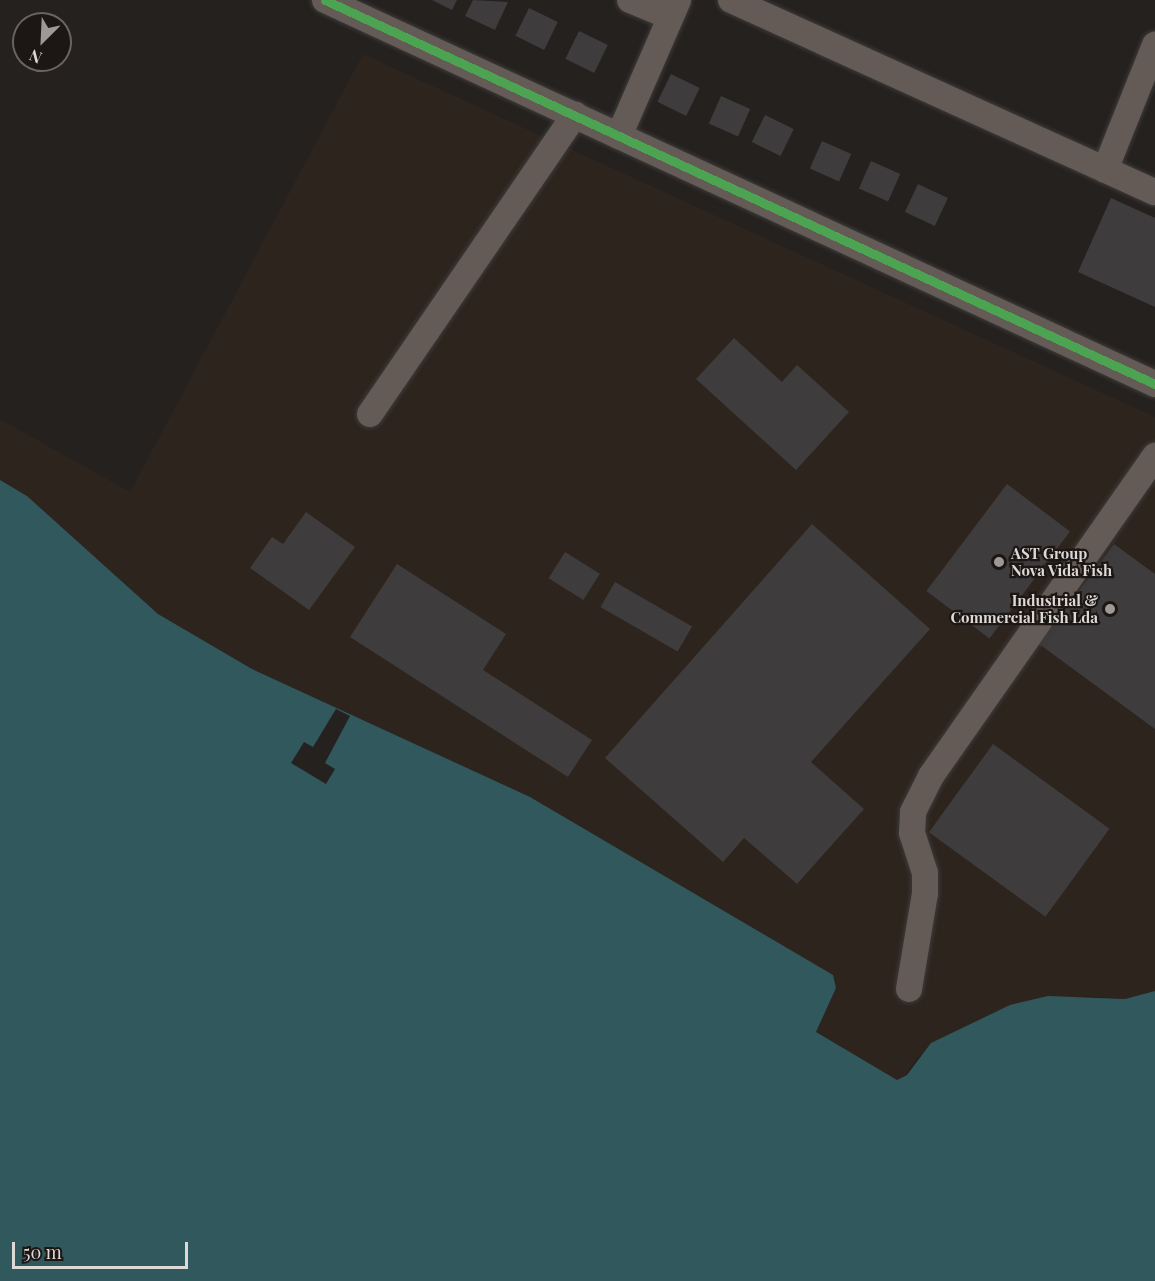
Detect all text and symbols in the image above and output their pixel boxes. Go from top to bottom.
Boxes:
north arrow [12,12,72,72]
text: N [26,45,45,69]
place label: AST Group Nova Vida Fish [1011,544,1113,579]
marker: AST Group Nova Vida Fish [992,555,1006,569]
place label: Industrial & Commercial Fish Lda [950,591,1098,626]
marker: Industrial & Commercial Fish Lda [1103,602,1117,616]
scale bar [15,1230,190,1268]
text: 50 m [23,1240,62,1264]

